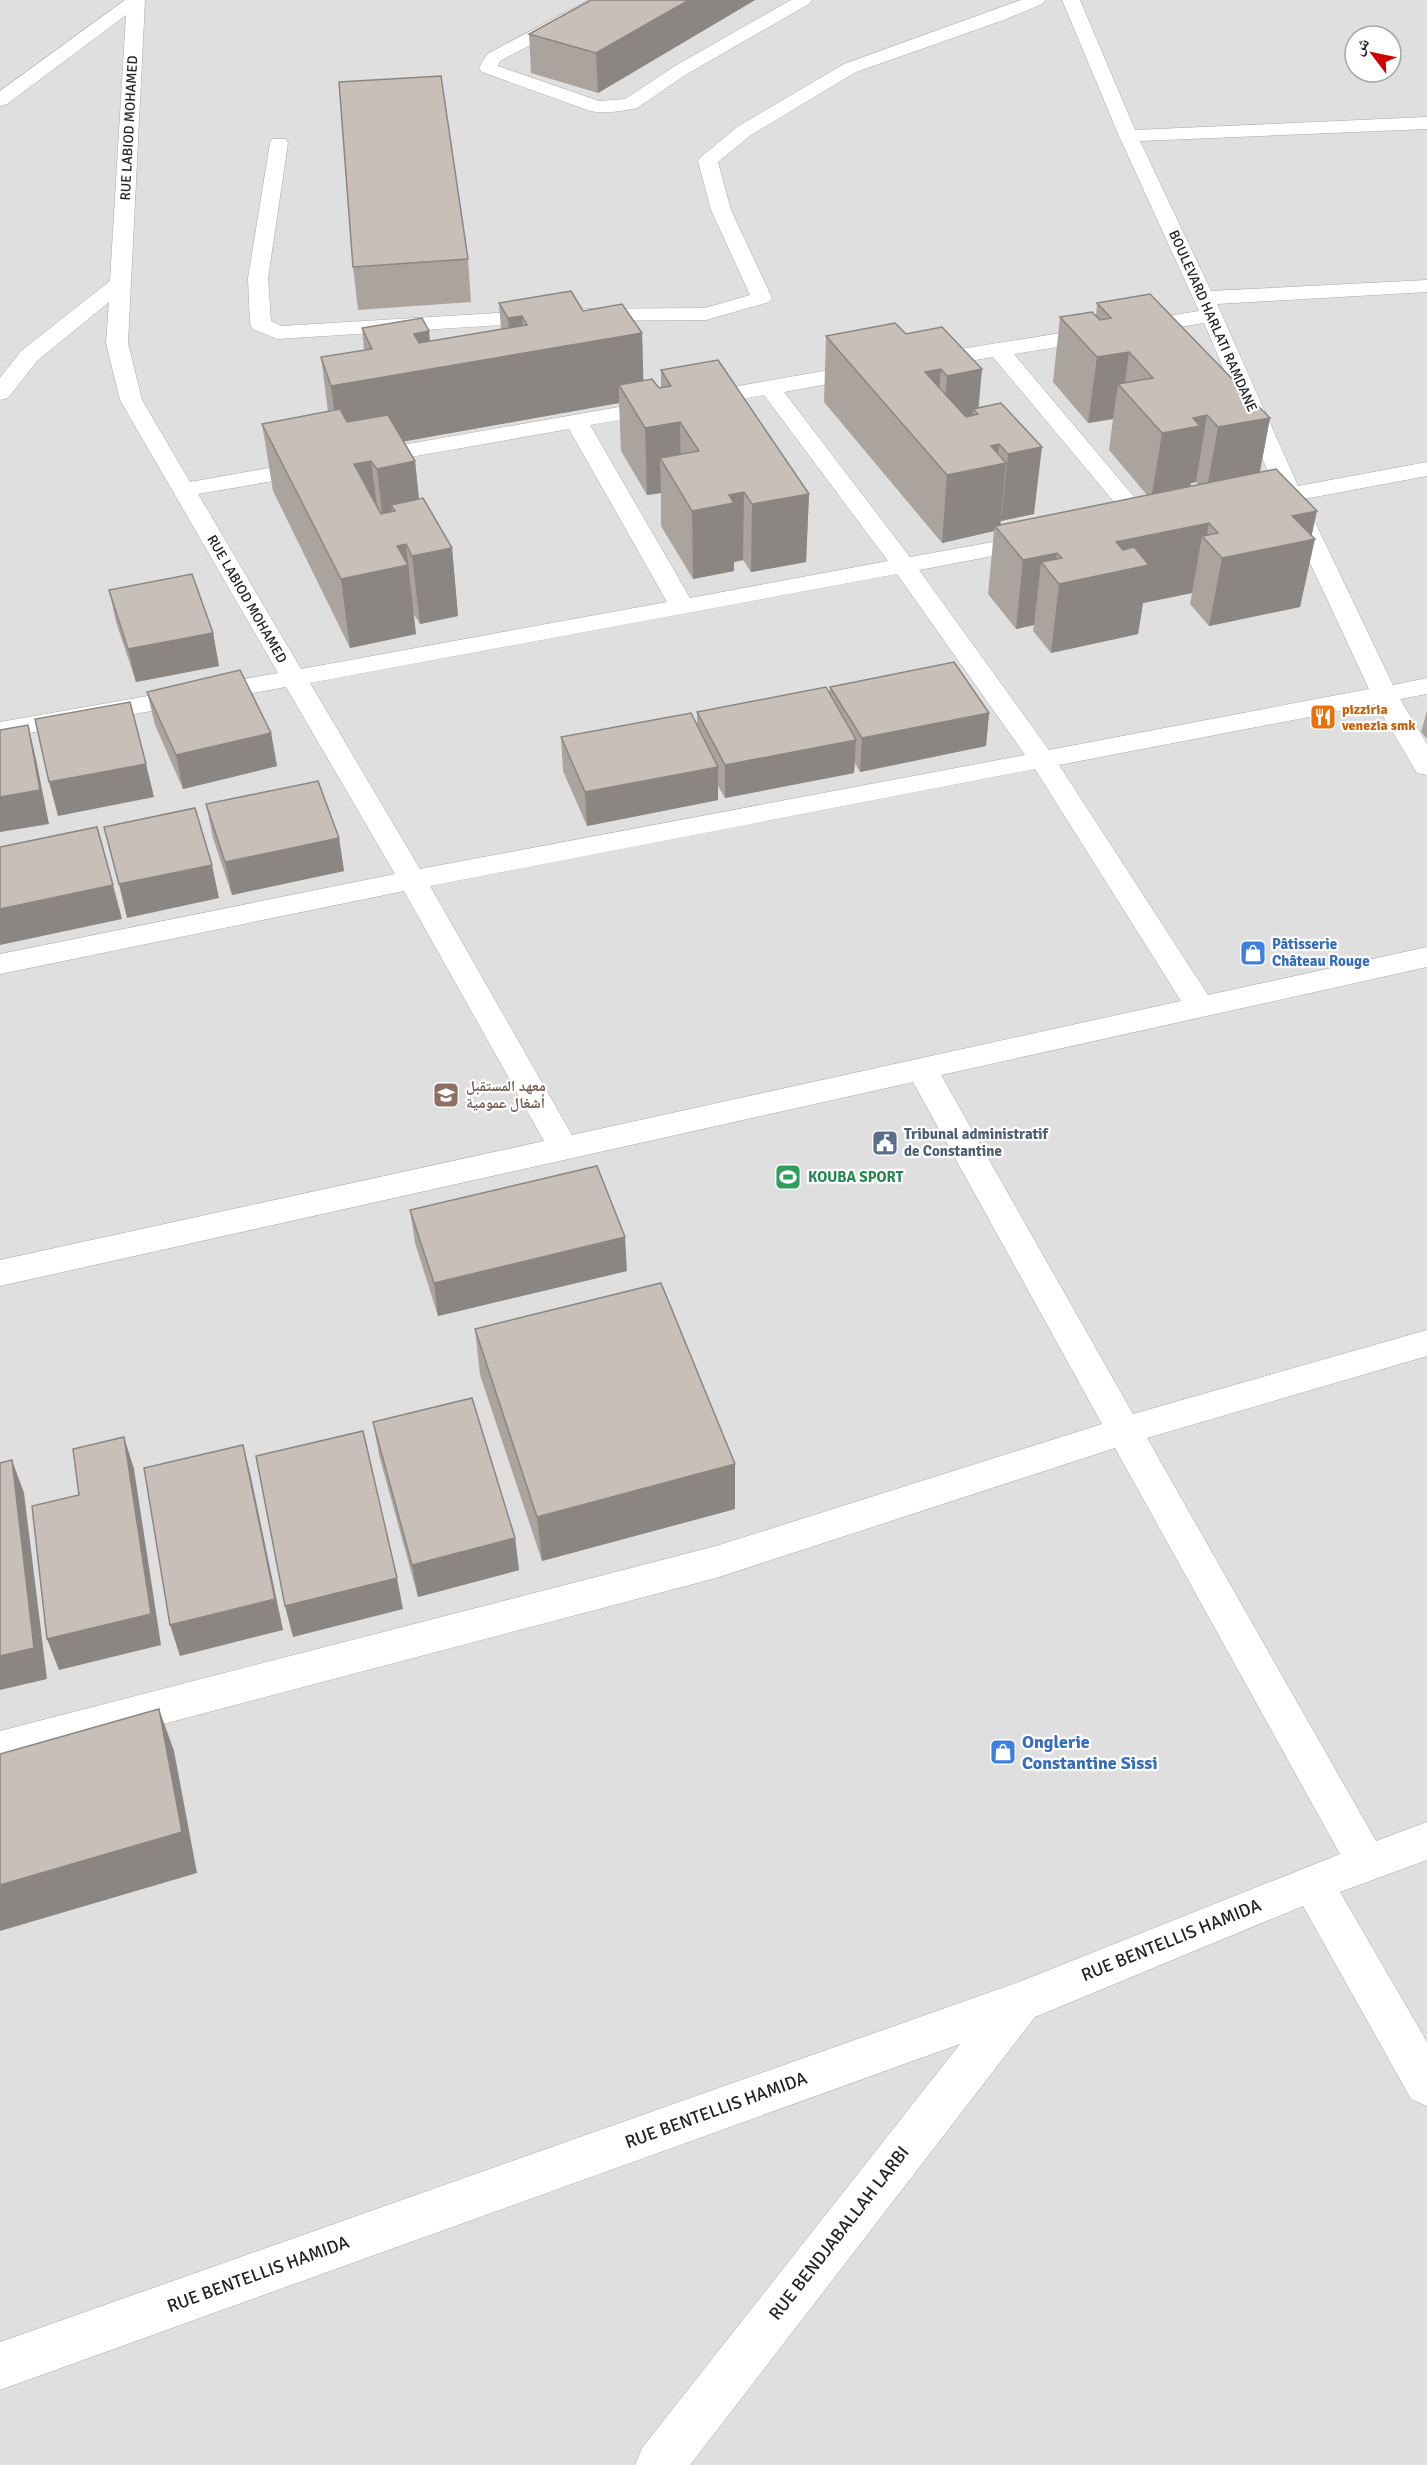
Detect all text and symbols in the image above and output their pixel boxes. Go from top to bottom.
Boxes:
north arrow [1343,24,1403,84]
text: ش [1348,34,1374,59]
street label: RUE LABIOD MOHAMED [117,55,141,201]
street label: BOULEVARD HARLATI RAMDANE [1165,228,1261,415]
street label: RUE LABIOD MOHAMED [203,532,291,666]
place label: pizziria venezia smk [1341,701,1416,734]
restaurant icon: pizziria venezia smk [1308,702,1338,732]
place label: Pâtisserie Château Rouge [1272,935,1370,970]
shop icon: Pâtisserie Château Rouge [1238,938,1268,968]
place label: معهد المستقبل أشغال عمومية [466,1077,546,1112]
school or university icon: معهد المستقبل أشغال عمومية [431,1080,461,1110]
place label: Tribunal administratif de Constantine [904,1125,1050,1160]
public building icon: Tribunal administratif de Constantine [870,1128,900,1158]
sports icon: KOUBA SPORT [773,1162,803,1192]
place label: KOUBA SPORT [808,1168,904,1186]
place label: Onglerie Constantine Sissi [1022,1731,1158,1774]
shop icon: Onglerie Constantine Sissi [988,1737,1018,1767]
street label: RUE BENTELLIS HAMIDA [1078,1894,1264,1986]
street label: RUE BENTELLIS HAMIDA [622,2067,810,2153]
street label: RUE BENDJABALLAH LARBI [764,2142,914,2324]
street label: RUE BENTELLIS HAMIDA [164,2231,352,2317]

